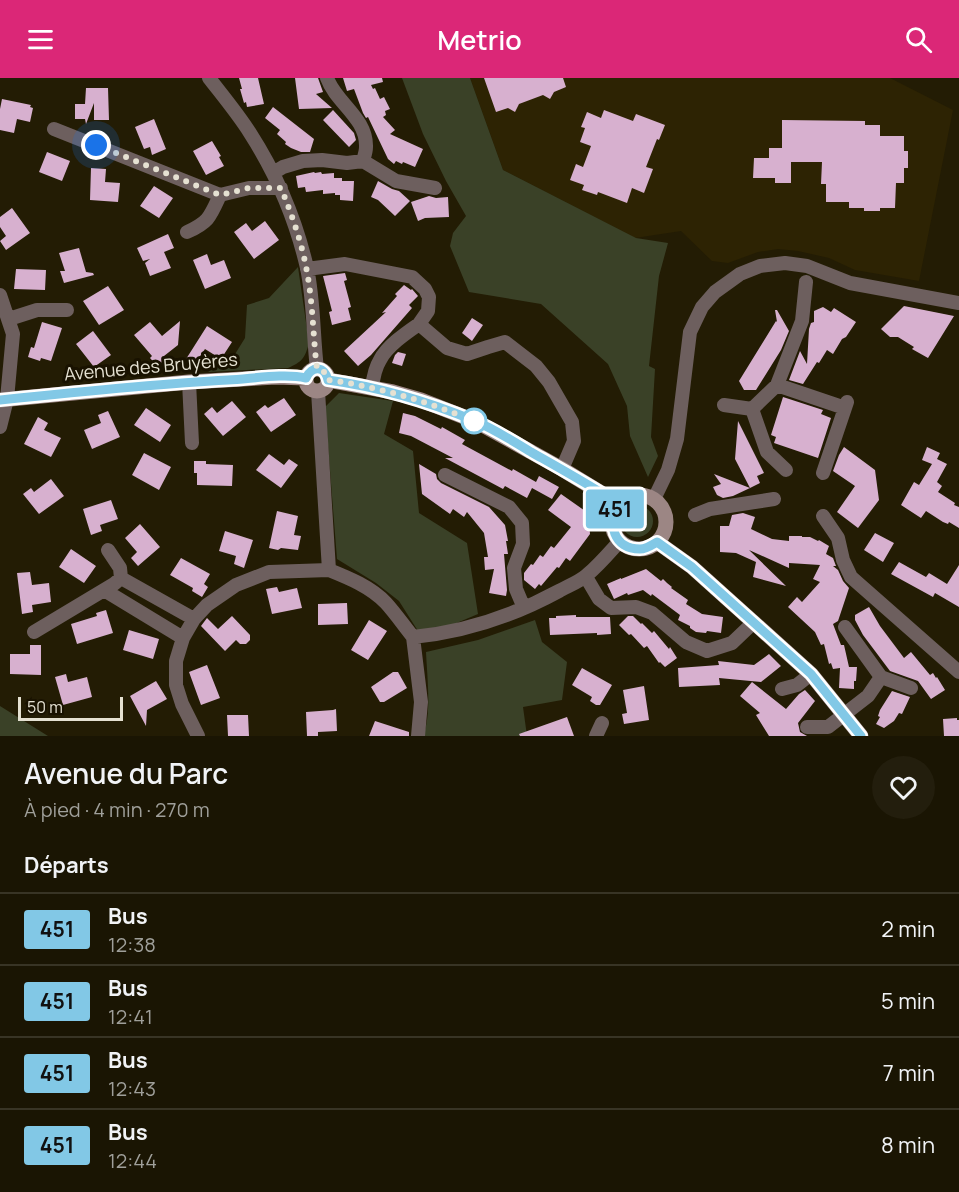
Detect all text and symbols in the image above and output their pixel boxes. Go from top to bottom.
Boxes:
text: Metrio [437,21,522,58]
icon: menu [24,23,57,56]
icon: search [902,23,935,56]
your location [81,130,111,160]
street label: Avenue des Bruyères [63,346,239,386]
unlabelled marker [461,408,487,434]
line badge: 451 [580,490,650,528]
text: 451 [598,495,632,523]
scale bar [18,694,123,722]
text: 50 m [27,696,63,718]
text: Avenue du Parc [24,754,228,792]
button: heart [872,756,935,819]
text: À pied · 4 min · 270 m [24,796,210,823]
text: Départs [24,850,109,880]
text: Bus [108,901,148,931]
text: 2 min [881,914,935,944]
text: 451 [40,915,74,943]
text: 12:38 [108,931,156,958]
text: Bus [108,973,148,1003]
text: 5 min [881,986,935,1016]
text: 451 [40,987,74,1015]
text: 12:41 [108,1003,153,1030]
text: Bus [108,1045,148,1075]
text: 7 min [883,1058,935,1088]
text: 451 [40,1059,74,1087]
text: 12:43 [108,1075,156,1102]
text: Bus [108,1117,148,1147]
text: 8 min [881,1130,935,1160]
text: 451 [40,1131,74,1159]
text: 12:44 [108,1147,157,1174]

